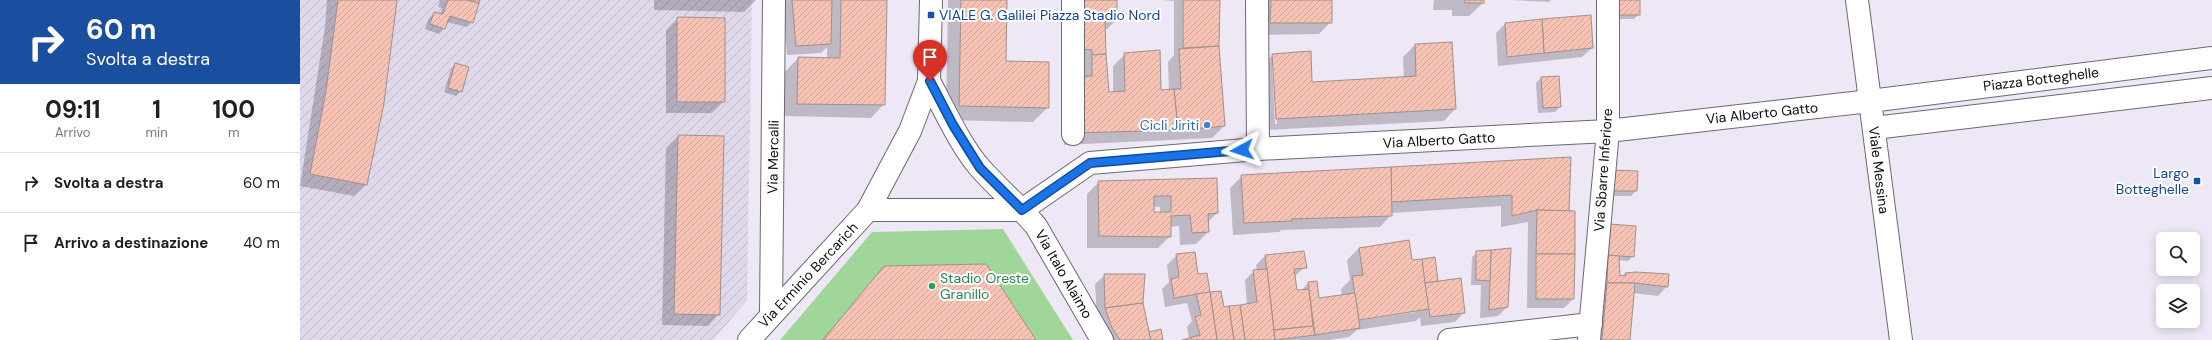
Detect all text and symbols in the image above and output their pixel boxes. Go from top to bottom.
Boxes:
place label: VIALE G. Galilei Piazza Stadio Nord [939,6,1160,24]
marker: VIALE G. Galilei Piazza Stadio Nord [926,10,936,20]
text: 60 m [86,11,156,48]
icon: right [20,16,72,68]
pin [913,40,947,81]
icon: arrive [919,46,941,68]
text: Svolta a destra [86,47,210,71]
street label: Piazza Botteghelle [1982,63,2100,95]
text: 09:11 [45,94,101,125]
text: 1 [152,94,161,125]
text: 100 [213,94,255,125]
street label: Via Alberto Gatto [1705,98,1819,128]
street label: Via Sbarre Inferiore [1590,108,1616,232]
place label: Cicli Jiriti [1140,116,1199,134]
street label: Via Mercalli [763,120,783,194]
marker: Cicli Jiriti [1202,120,1212,130]
text: Arrivo [55,124,91,141]
text: min [146,124,168,141]
text: m [228,124,240,141]
street label: Viale Messina [1865,125,1893,215]
street label: Via Alberto Gatto [1382,128,1496,152]
position arrow [1221,129,1263,171]
place label: Largo Botteghelle [2116,164,2189,198]
icon: right [20,172,42,194]
text: Svolta a destra [54,173,164,193]
text: 60 m [243,173,280,193]
marker: Largo Botteghelle [2192,176,2202,186]
street label: Via Erminio Bercarich [754,218,862,332]
street label: Via Italo Alaimo [1031,226,1097,322]
icon: arrive [20,232,42,254]
map controls [2156,232,2200,328]
button: search [2156,232,2200,276]
text: Arrivo a destinazione [54,233,208,253]
text: 40 m [243,233,280,253]
place label: Stadio Oreste Granillo [940,269,1029,303]
marker: Stadio Oreste Granillo [927,281,937,291]
button: layers [2156,284,2200,328]

